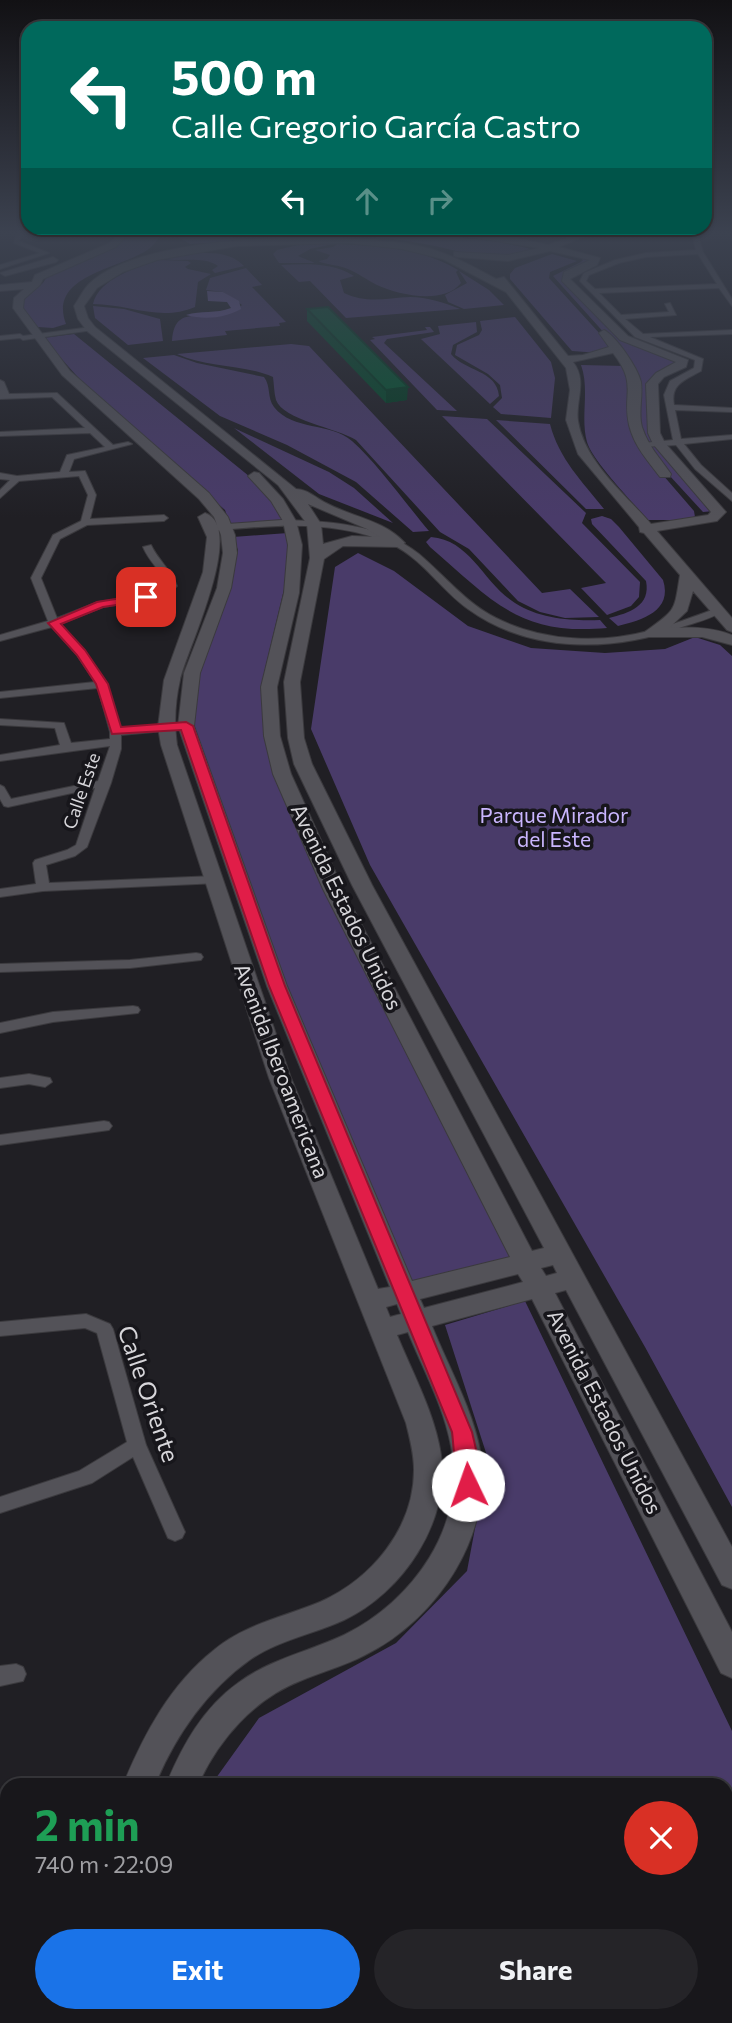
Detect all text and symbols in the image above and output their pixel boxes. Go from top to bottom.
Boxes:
text: 500 m [171,45,317,105]
icon: left [56,49,147,140]
text: Calle Gregorio García Castro [171,105,581,145]
icon: left [275,182,313,220]
icon: ahead [348,182,386,220]
icon: right [421,182,459,220]
pin [116,567,176,627]
icon: arrive [127,578,165,616]
street label: Calle Este [58,750,104,832]
street label: Avenida Estados Unidos [287,799,408,1013]
park label: Parque Mirador del Este [479,802,629,851]
street label: Avenida Iberoamericana [230,959,335,1181]
street label: Avenida Estados Unidos [543,1305,668,1518]
street label: Calle Oriente [113,1321,186,1466]
position arrow [431,1448,505,1522]
text: 2 min [35,1798,140,1850]
button: close [624,1801,698,1875]
text: 740 m · 22:09 [35,1850,173,1878]
button: Exit [35,1929,360,2009]
button: Share [374,1929,698,2009]

